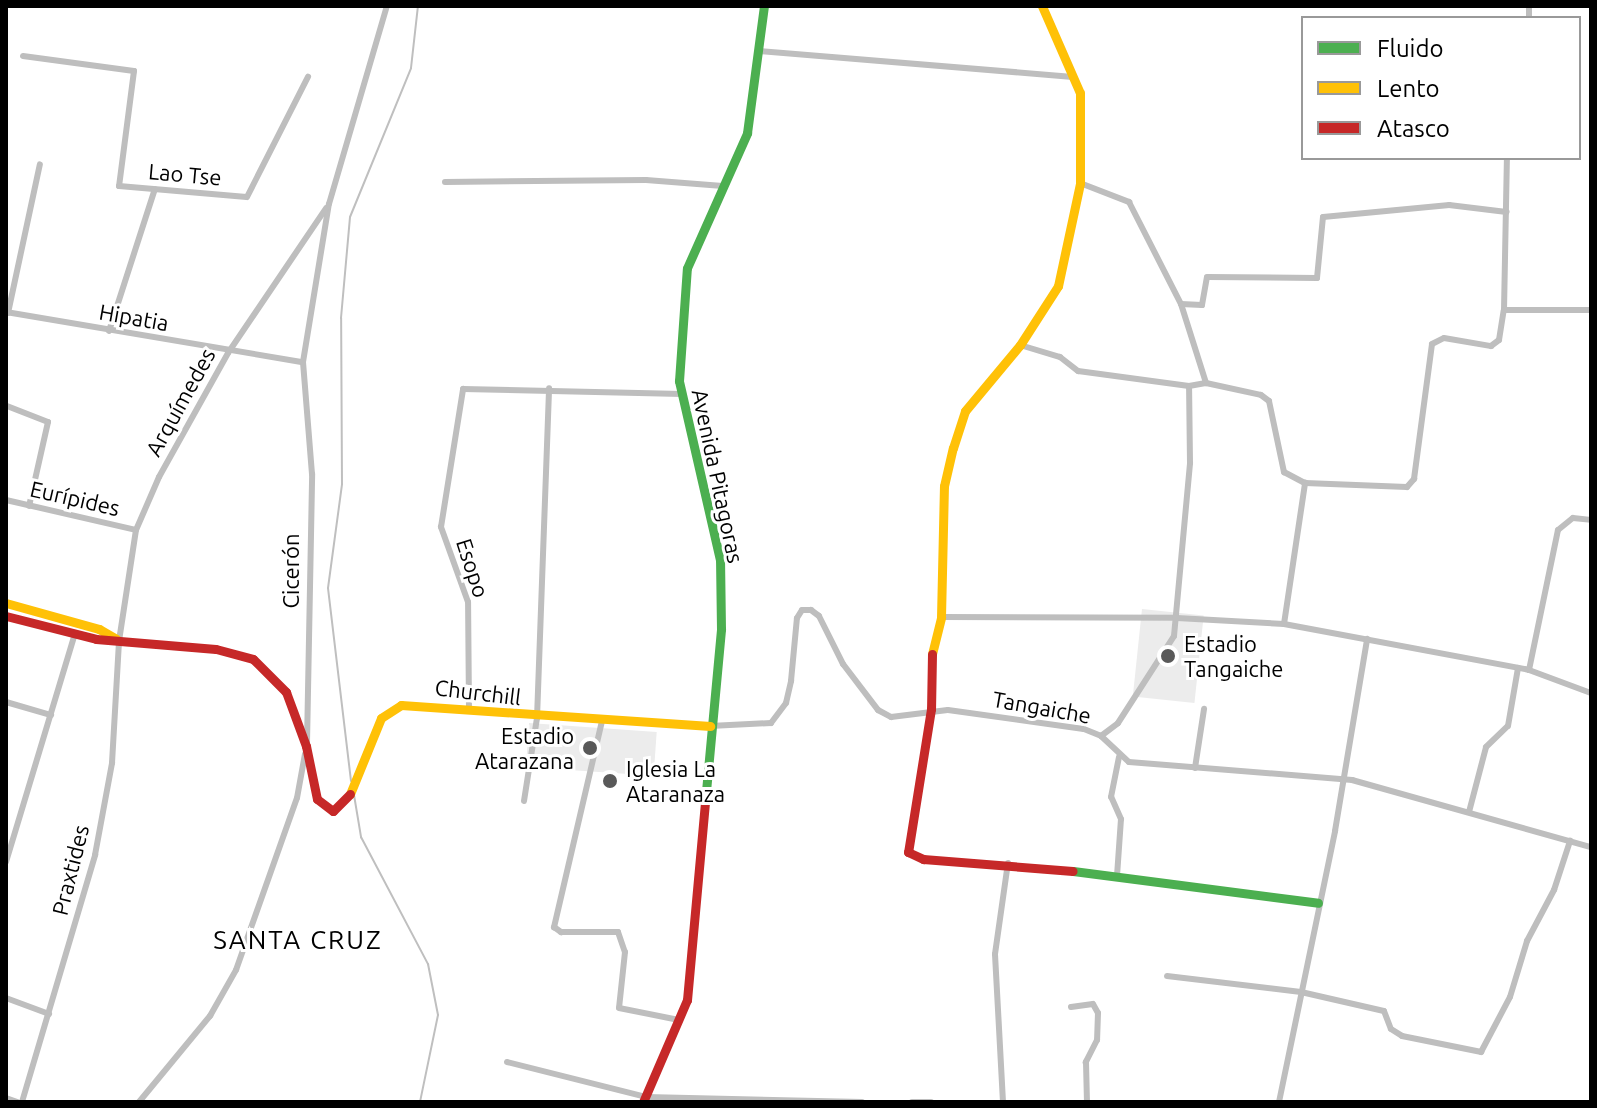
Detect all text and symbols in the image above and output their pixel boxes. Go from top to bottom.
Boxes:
legend [1301,16,1581,160]
text: Fluido [1377,35,1444,62]
text: Lento [1377,75,1440,102]
text: Atasco [1377,115,1450,142]
street label: Lao Tse [147,158,223,190]
street label: Hipatia [97,298,171,336]
street label: Arquímedes [140,344,220,460]
street label: Avenida Pitagoras [687,387,749,565]
street label: Eurípides [28,475,122,521]
street label: Cicerón [278,534,304,608]
street label: Esopo [451,535,495,601]
place label: Estadio Tangaiche [1184,630,1283,682]
marker: Estadio Tangaiche [1159,647,1177,665]
street label: Churchill [433,674,523,710]
street label: Tangaiche [991,685,1093,729]
place label: Estadio Atarazana [475,722,574,774]
marker: Estadio Atarazana [581,739,599,757]
place label: Iglesia La Ataranaza [626,755,725,806]
marker: Iglesia La Ataranaza [601,772,619,790]
street label: Praxtides [46,822,94,918]
district label: SANTA CRUZ [213,924,383,956]

